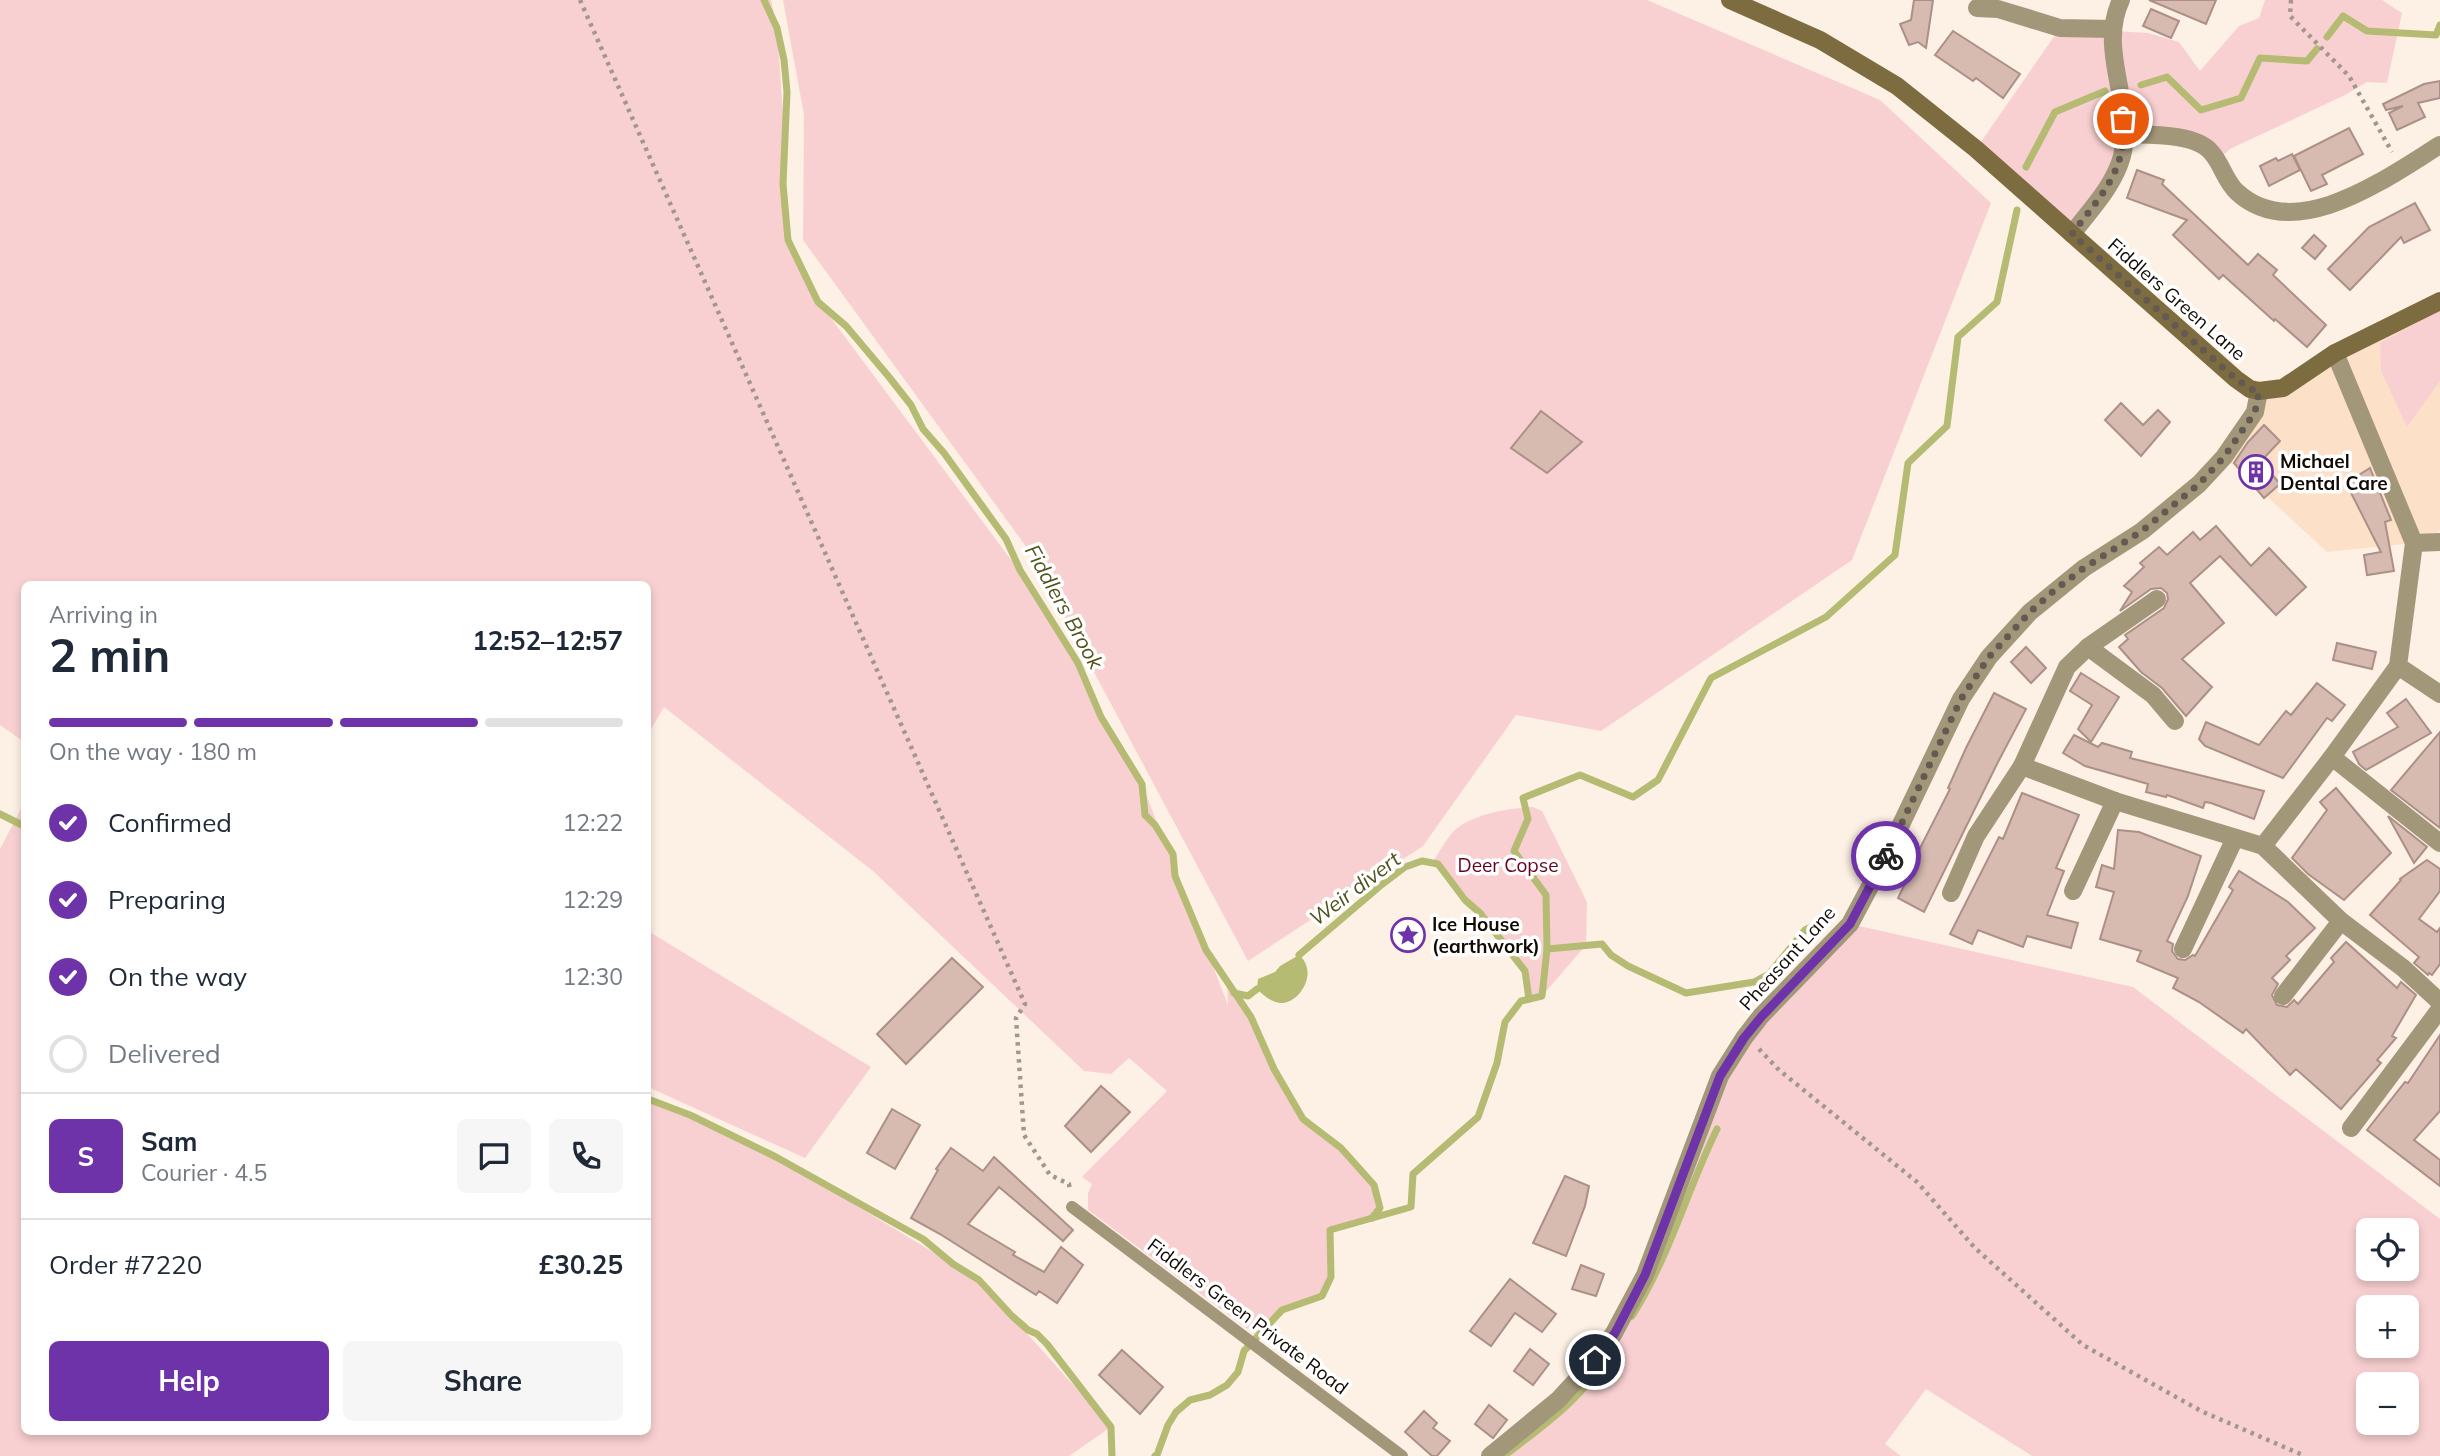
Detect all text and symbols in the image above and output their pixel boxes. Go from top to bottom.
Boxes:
pin [2093,89,2153,149]
icon: bag [2104,100,2142,138]
street label: Fiddlers Green Lane [2103,233,2251,365]
place label: Michael Dental Care [2280,449,2388,495]
building icon: Michael Dental Care [2237,453,2275,491]
water label: Fiddlers Brook [1020,540,1110,674]
text: Arriving in [49,600,158,629]
text: 12:52–12:57 [472,624,623,657]
text: 2 min [49,626,170,684]
text: On the way · 180 m [49,737,257,766]
icon: check [49,804,87,842]
text: Confirmed [108,806,232,839]
text: 12:22 [563,808,623,837]
courier [1851,821,1921,891]
icon: bike [1867,837,1905,875]
water label: Weir divert [1304,845,1406,931]
park label: Deer Copse [1457,853,1559,877]
icon: check [49,881,87,919]
text: Preparing [108,883,226,916]
text: 12:29 [563,885,623,914]
street label: Pheasant Lane [1734,901,1840,1015]
place label: Ice House (earthwork) [1432,912,1540,958]
place icon: Ice House (earthwork) [1389,916,1427,954]
icon: check [49,958,87,996]
text: On the way [108,960,247,993]
text: 12:30 [563,962,623,991]
text: Delivered [108,1037,221,1070]
button: chat [457,1119,531,1193]
button: phone [549,1119,623,1193]
text: Sam [141,1125,197,1158]
text: S [78,1140,94,1173]
text: Courier · 4.5 [141,1158,267,1187]
map controls [2356,1218,2419,1435]
button: locate [2356,1218,2419,1281]
street label: Fiddlers Green Private Road [1143,1233,1353,1399]
text: Order #7220 [49,1248,202,1281]
text: £30.25 [539,1248,623,1281]
button: + [2356,1295,2419,1358]
pin [1565,1330,1625,1390]
button: Help [49,1341,329,1421]
button: Share [343,1341,623,1421]
icon: home [1576,1341,1614,1379]
button: − [2356,1372,2419,1435]

